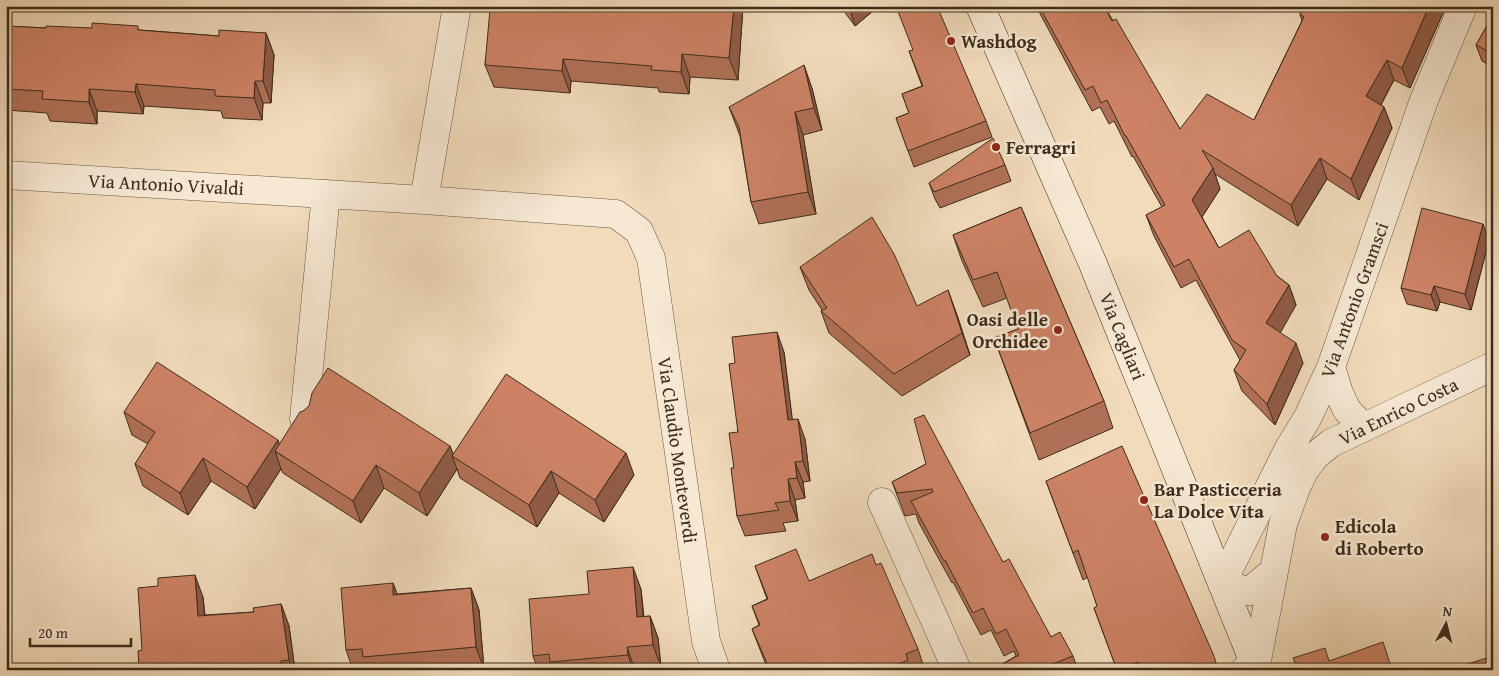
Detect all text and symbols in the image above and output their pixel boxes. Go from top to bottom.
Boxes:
place label: Washdog [961,27,1038,55]
marker: Washdog [945,35,957,47]
place label: Ferragri [1006,133,1076,161]
marker: Ferragri [990,141,1002,153]
street label: Via Antonio Vivaldi [87,166,245,202]
street label: Via Antonio Gramsci [1313,218,1395,382]
street label: Via Cagliari [1093,288,1153,384]
place label: Oasi delle Orchidee [967,305,1048,355]
marker: Oasi delle Orchidee [1052,324,1064,336]
street label: Via Claudio Monteverdi [651,355,705,545]
street label: Via Enrico Costa [1333,370,1463,452]
place label: Bar Pasticceria La Dolce Vita [1154,475,1282,525]
marker: Bar Pasticceria La Dolce Vita [1138,494,1150,506]
place label: Edicola di Roberto [1335,512,1424,562]
marker: Edicola di Roberto [1319,531,1331,543]
north arrow [1422,598,1472,648]
text: N [1442,601,1454,622]
scale bar [30,616,131,648]
text: 20 m [38,622,69,643]

